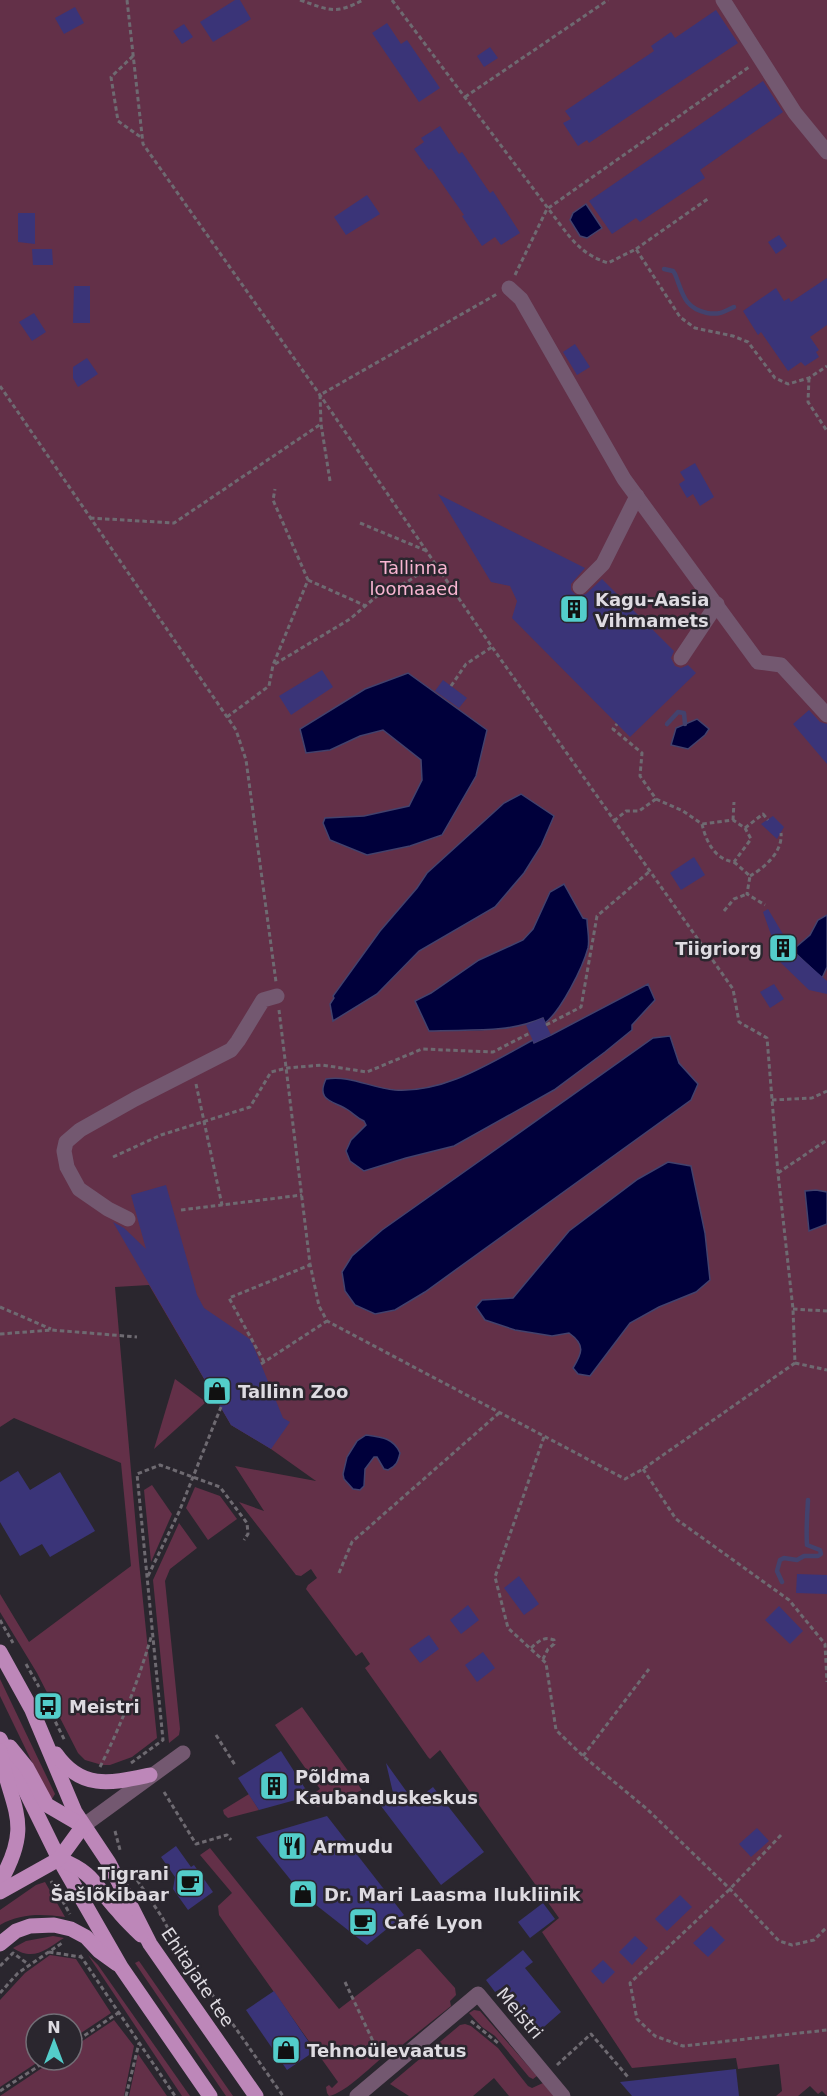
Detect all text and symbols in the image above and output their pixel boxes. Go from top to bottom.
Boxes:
park label: Tallinna loomaaed [369,557,459,599]
place label: Kagu-Aasia Vihmamets [595,589,709,631]
building icon: Kagu-Aasia Vihmamets [558,593,590,625]
building icon: Tiigriorg [767,932,799,964]
place label: Tiigriorg [675,938,762,959]
shop icon: Tallinn Zoo [201,1375,233,1407]
place label: Tallinn Zoo [238,1381,348,1402]
bus stop icon: Meistri [32,1690,64,1722]
place label: Meistri [69,1696,140,1717]
place label: Põldma Kaubanduskeskus [295,1766,478,1808]
building icon: Põldma Kaubanduskeskus [258,1770,290,1802]
restaurant icon: Armudu [276,1830,308,1862]
place label: Armudu [313,1836,393,1857]
place label: Tigrani Šašlõkibaar [50,1863,169,1905]
cafe icon: Tigrani Šašlõkibaar [174,1867,206,1899]
shop icon: Dr. Mari Laasma Ilukliinik [287,1878,319,1910]
place label: Dr. Mari Laasma Ilukliinik [324,1884,582,1905]
cafe icon: Café Lyon [347,1906,379,1938]
place label: Café Lyon [384,1912,483,1933]
street label: Ehitajate tee [157,1923,239,2031]
street label: Meistri [493,1983,547,2043]
north arrow [24,2012,84,2072]
text: N [47,2018,61,2037]
shop icon: Tehnoülevaatus [270,2034,302,2066]
place label: Tehnoülevaatus [307,2040,466,2061]

